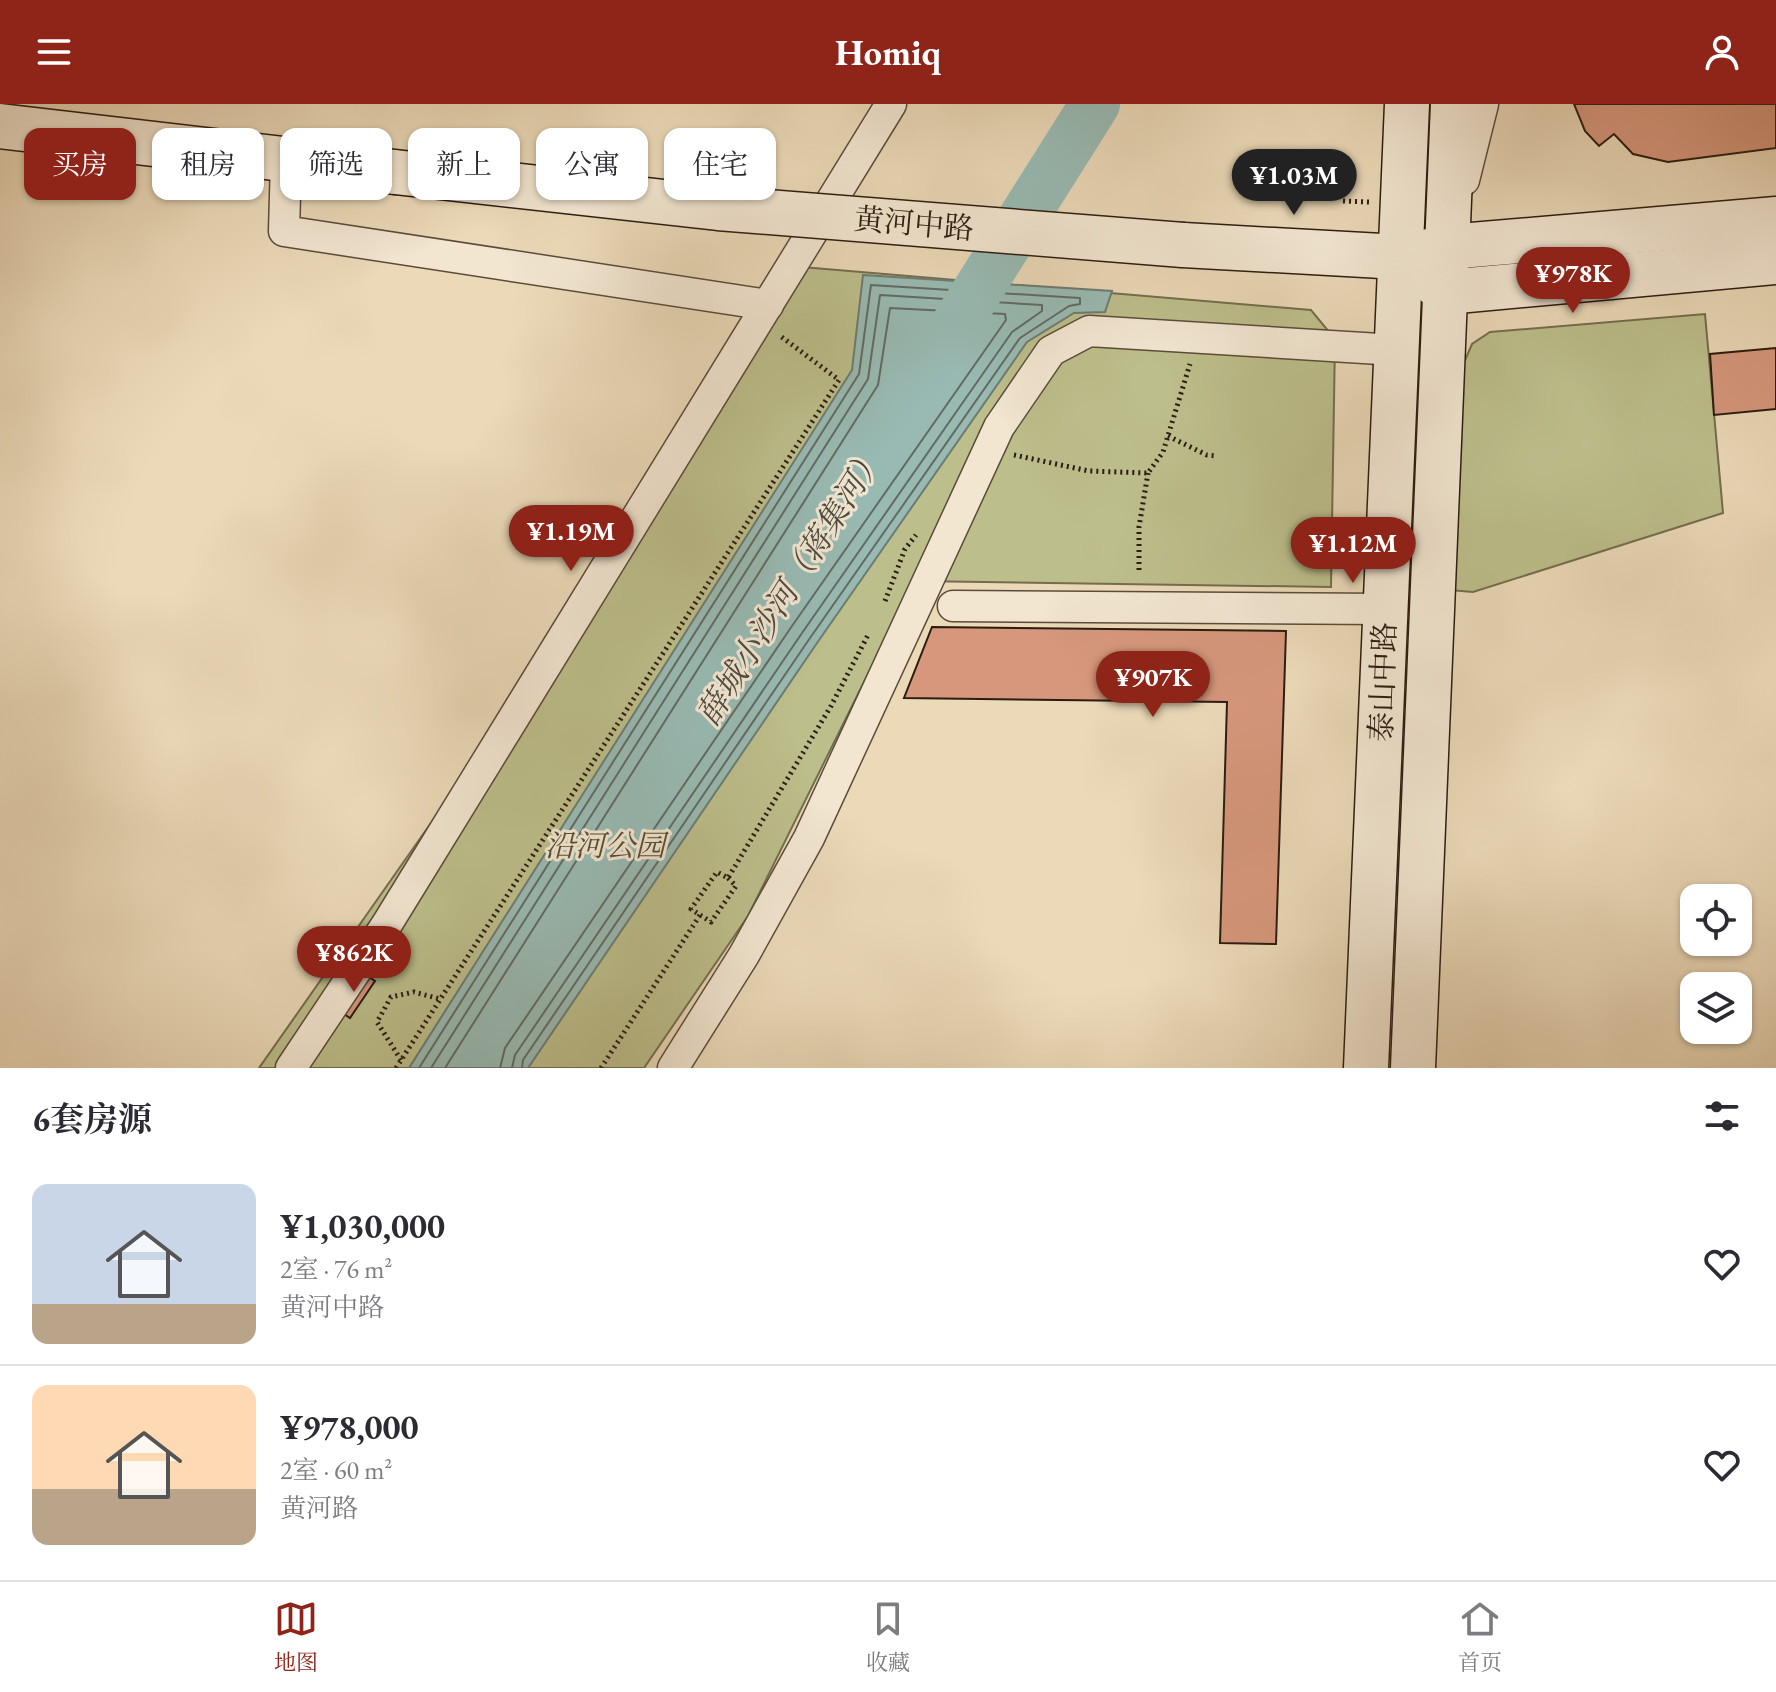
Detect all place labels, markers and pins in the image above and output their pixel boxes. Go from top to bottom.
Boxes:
pin: ¥1.03M [1229,149,1359,217]
pin: ¥978K [1517,247,1629,315]
pin: ¥1.19M [506,505,636,573]
pin: ¥1.12M [1288,517,1418,585]
pin: ¥907K [1097,651,1209,719]
pin: ¥862K [298,926,410,994]

